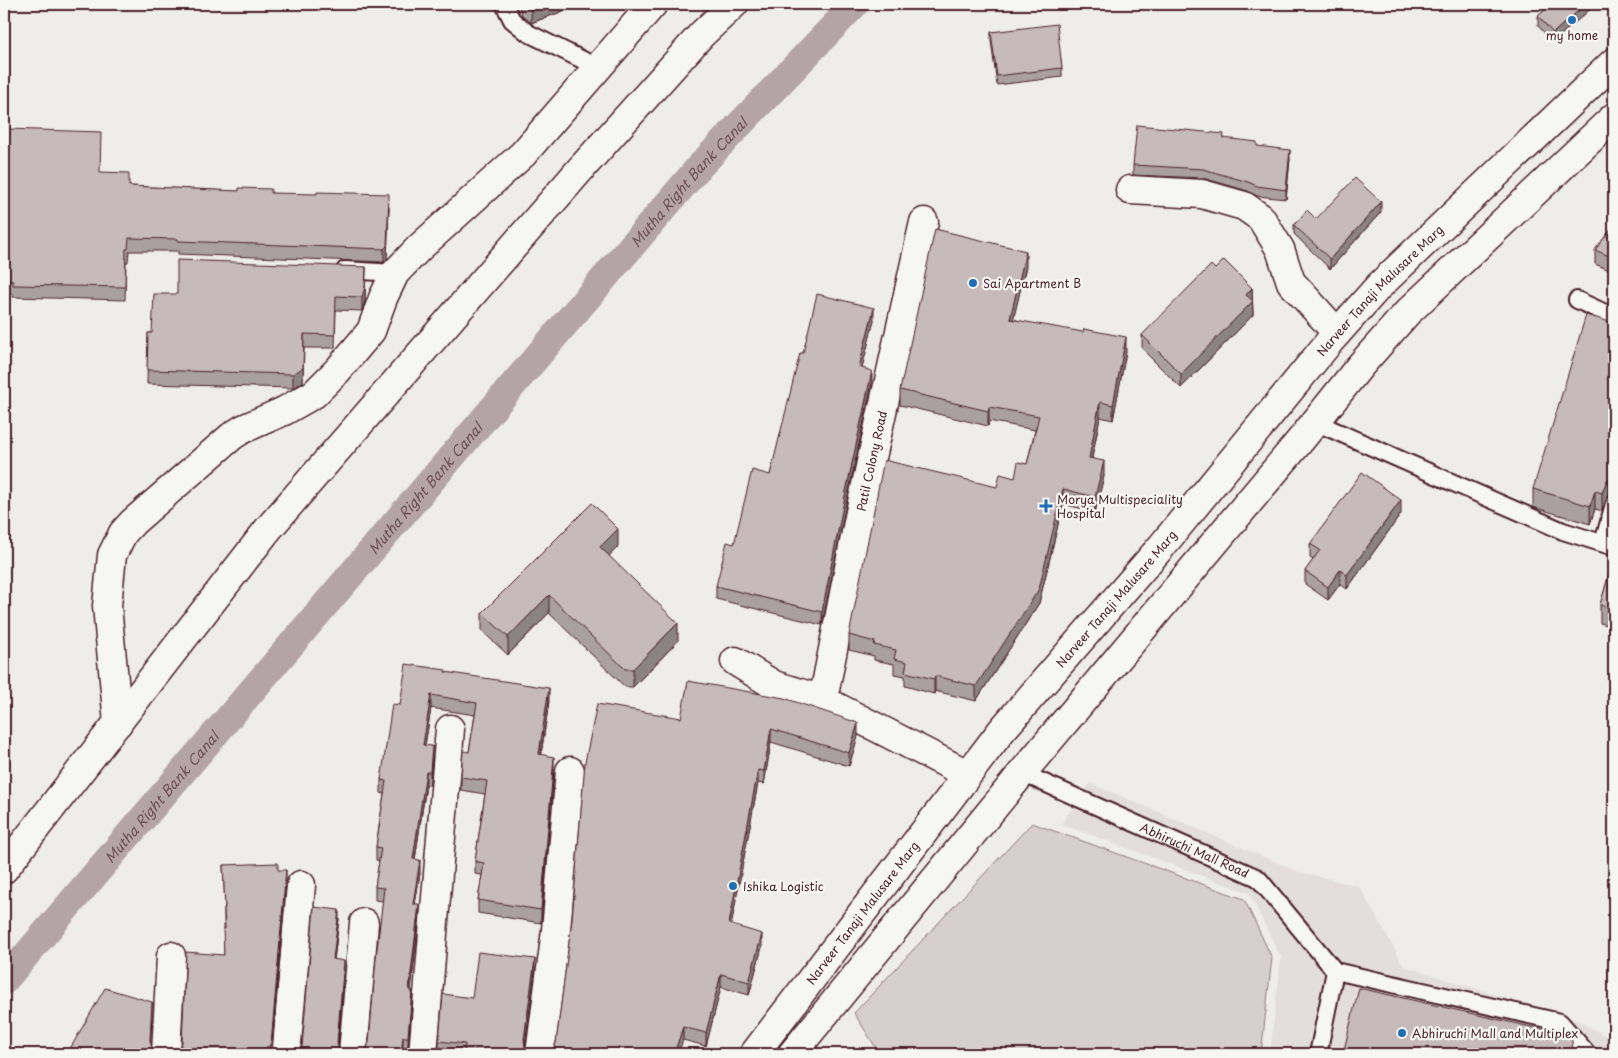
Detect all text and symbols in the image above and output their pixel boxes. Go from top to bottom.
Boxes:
marker: my home [1566,14,1578,26]
place label: my home [1546,26,1598,44]
water label: Mutha Right Bank Canal [625,111,753,251]
street label: Narveer Tanaji Malusare Marg [1312,220,1447,360]
place label: Sai Apartment B [983,274,1081,292]
marker: Sai Apartment B [967,277,979,289]
street label: Patil Colony Road [851,409,891,513]
water label: Mutha Right Bank Canal [363,416,488,558]
place label: Morya Multispeciality Hospital [1057,490,1183,522]
marker: Morya Multispeciality Hospital [1039,499,1053,513]
street label: Narveer Tanaji Malusare Marg [1052,526,1180,671]
water label: Mutha Right Bank Canal [99,725,225,867]
street label: Abhiruchi Mall Road [1137,818,1252,882]
street label: Narveer Tanaji Malusare Marg [802,837,923,988]
place label: Ishika Logistic [743,877,824,895]
marker: Ishika Logistic [727,880,739,892]
place label: Abhiruchi Mall and Multiplex [1412,1024,1578,1042]
marker: Abhiruchi Mall and Multiplex [1396,1027,1408,1039]

